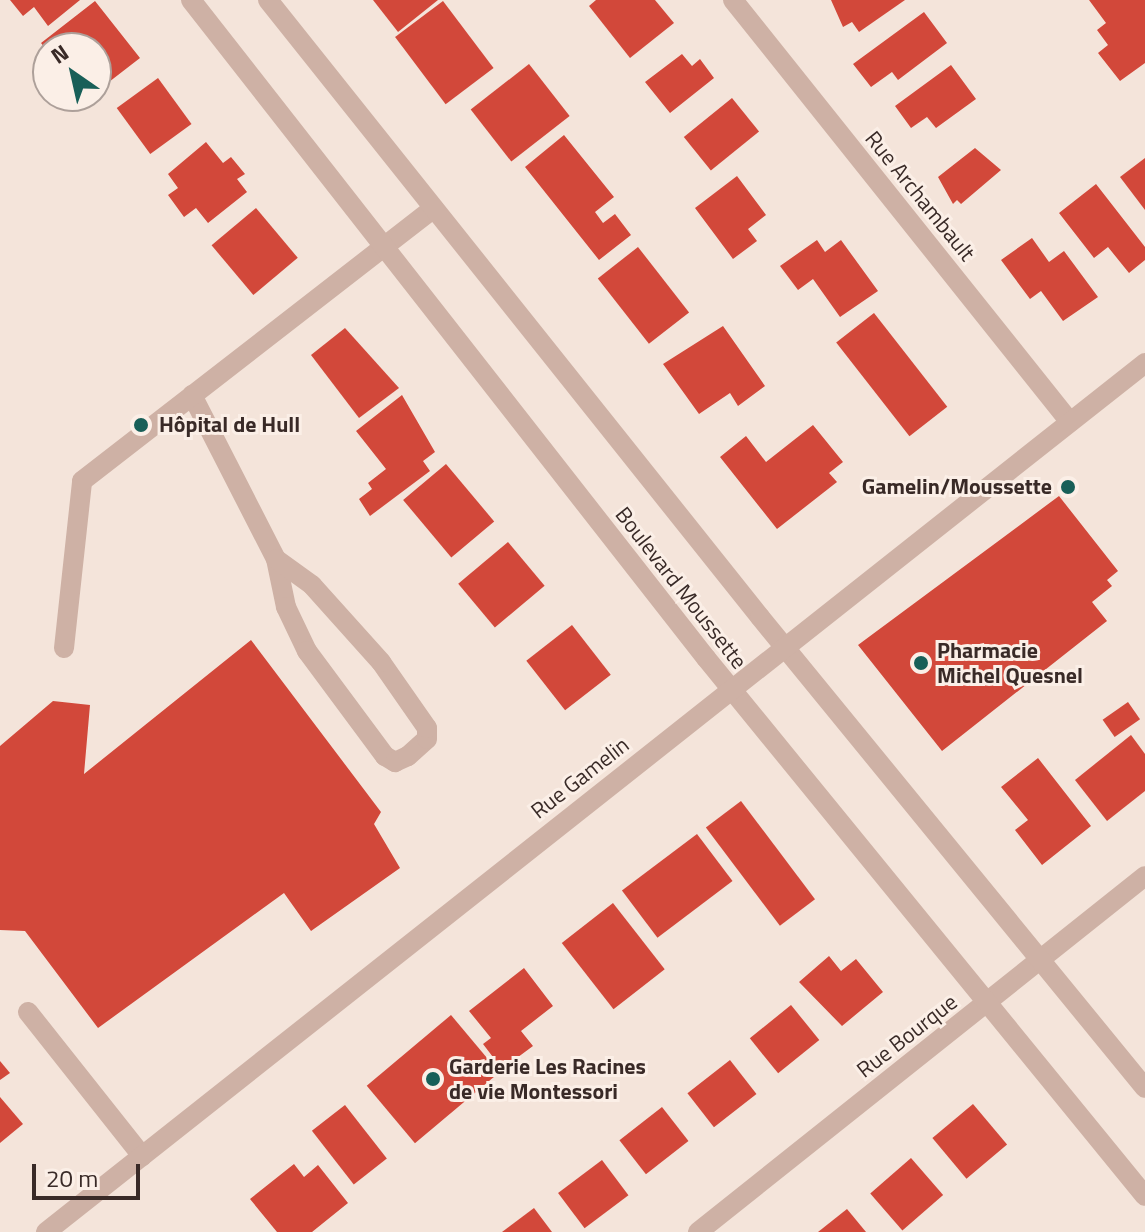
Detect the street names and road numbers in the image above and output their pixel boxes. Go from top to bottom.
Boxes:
street label: Rue Archambault [860,126,980,266]
street label: Boulevard Moussette [610,502,752,674]
street label: Rue Gamelin [526,732,634,824]
street label: Rue Bourque [852,989,962,1083]

